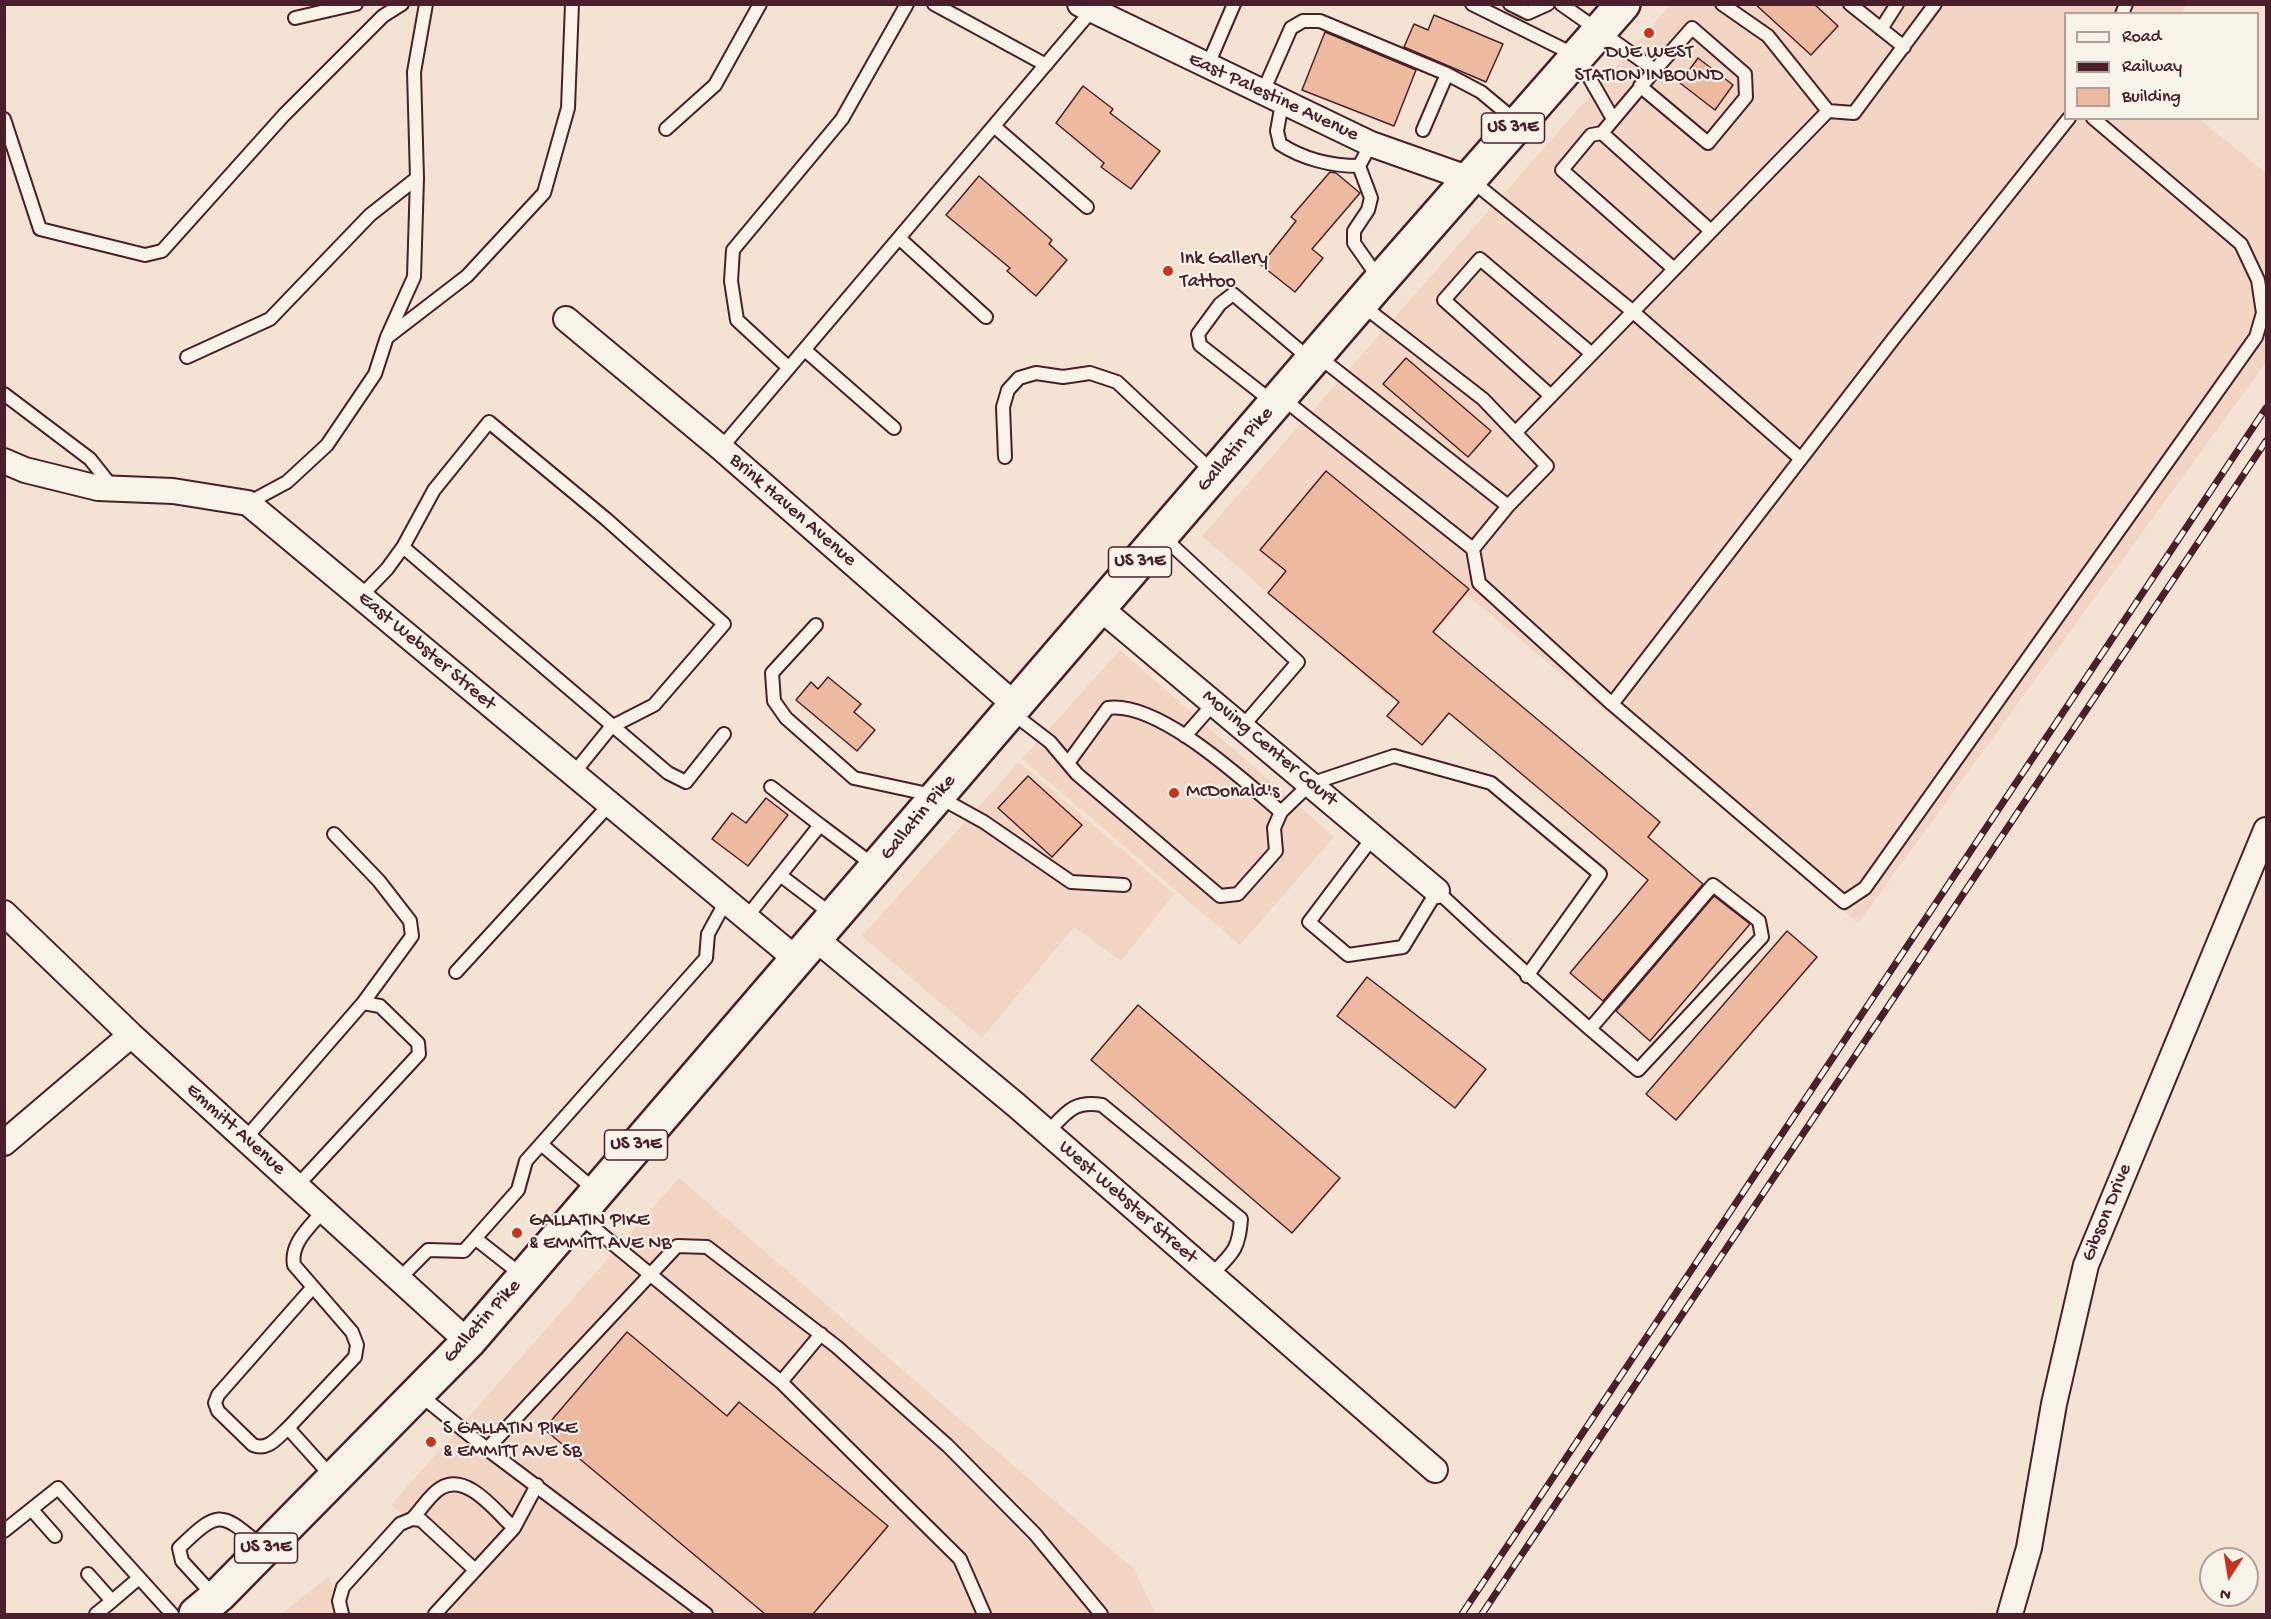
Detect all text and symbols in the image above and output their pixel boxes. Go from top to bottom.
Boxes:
legend [2064,12,2259,120]
marker: DUE WEST STATION INBOUND [1642,26,1656,40]
text: Road [2122,27,2161,48]
place label: DUE WEST STATION INBOUND [1575,42,1723,89]
street label: East Palestine Avenue [1184,48,1362,148]
text: Railway [2122,57,2182,78]
text: Building [2122,87,2181,108]
road number: US 31E [1482,113,1544,143]
place label: Ink Gallery Tattoo [1180,248,1268,295]
marker: Ink Gallery Tattoo [1161,264,1175,278]
street label: Gallatin Pike [1193,403,1279,497]
street label: Brink Haven Avenue [723,449,861,573]
road number: US 31E [1108,547,1172,577]
street label: East Webster Street [352,587,500,717]
street label: Moving Center Court [1196,685,1342,813]
street label: Gallatin Pike [876,770,962,866]
place label: McDonald's [1186,781,1279,805]
marker: McDonald's [1167,786,1181,800]
street label: Emmitt Avenue [180,1079,290,1181]
road number: US 31E [604,1130,668,1160]
street label: West Webster Street [1053,1136,1201,1270]
street label: Gibson Drive [2078,1161,2138,1265]
place label: GALLATIN PIKE & EMMITT AVE NB [529,1210,672,1257]
marker: GALLATIN PIKE & EMMITT AVE NB [510,1226,524,1240]
street label: Gallatin Pike [439,1275,527,1369]
place label: S GALLATIN PIKE & EMMITT AVE SB [443,1418,582,1465]
marker: S GALLATIN PIKE & EMMITT AVE SB [424,1435,438,1449]
road number: US 31E [234,1533,298,1563]
north arrow [2199,1547,2259,1607]
text: N [2218,1583,2233,1604]

